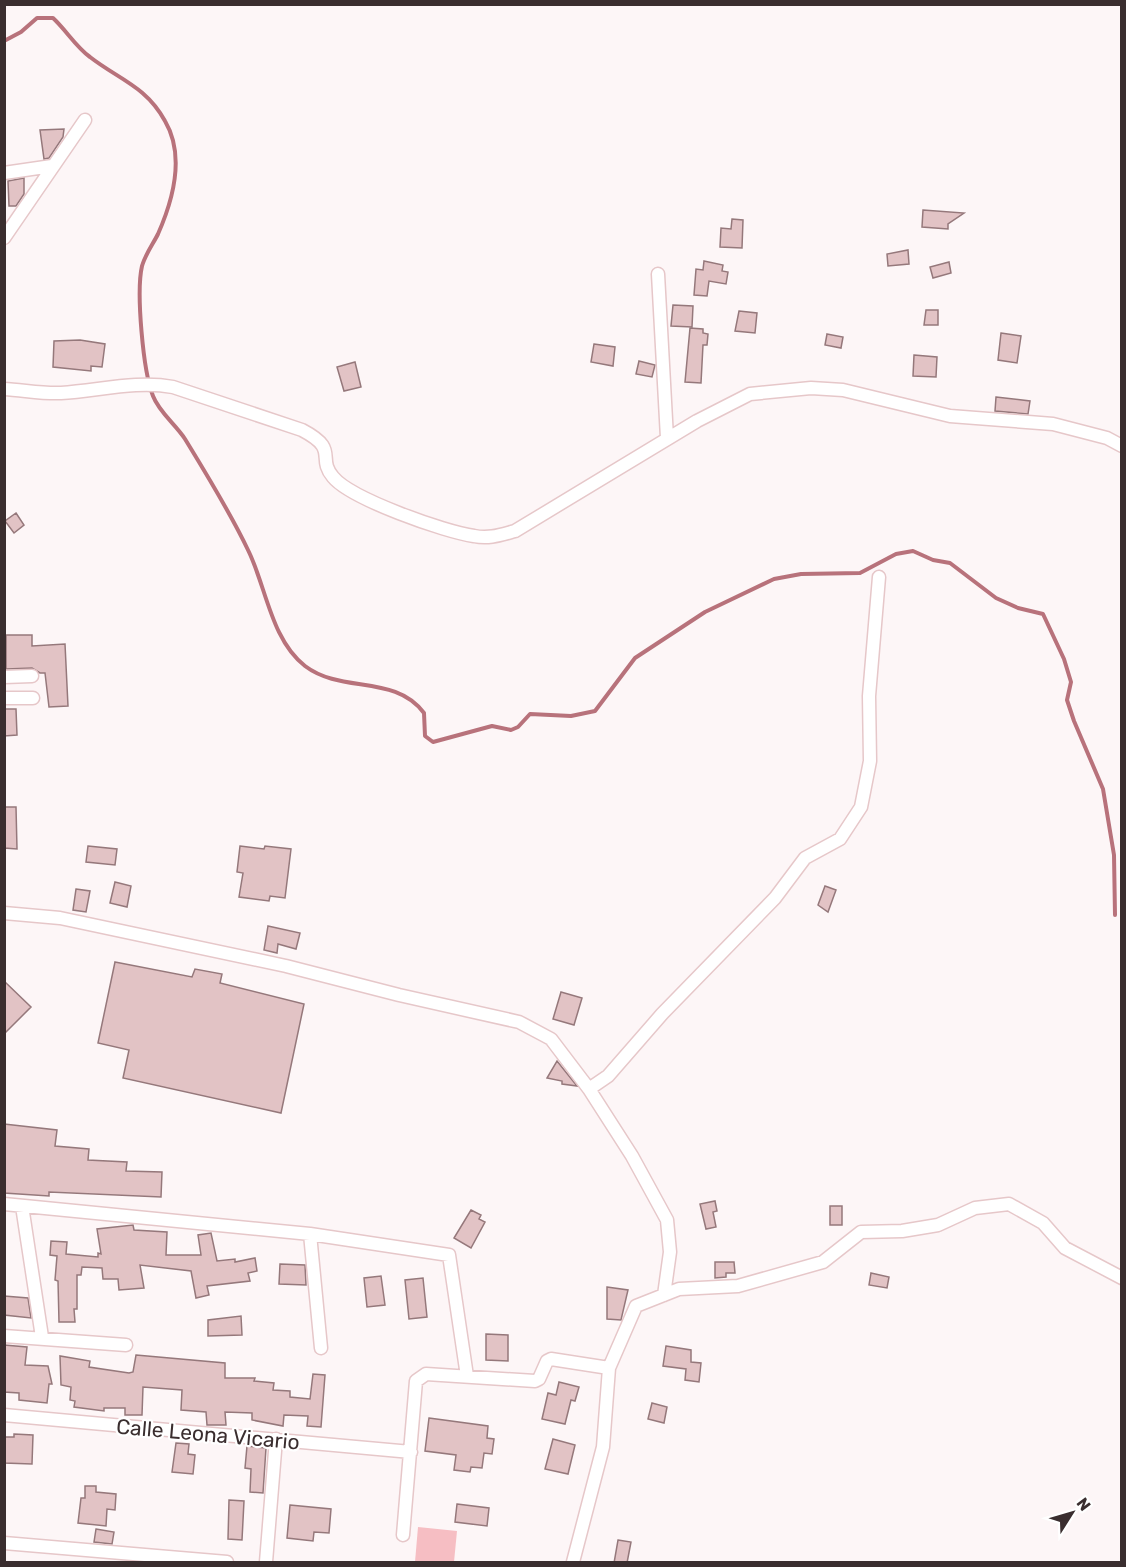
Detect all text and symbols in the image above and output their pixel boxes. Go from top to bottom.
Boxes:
street label: Calle Leona Vicario [115,1414,301,1454]
north arrow [1042,1483,1102,1543]
text: N [1073,1494,1095,1515]

